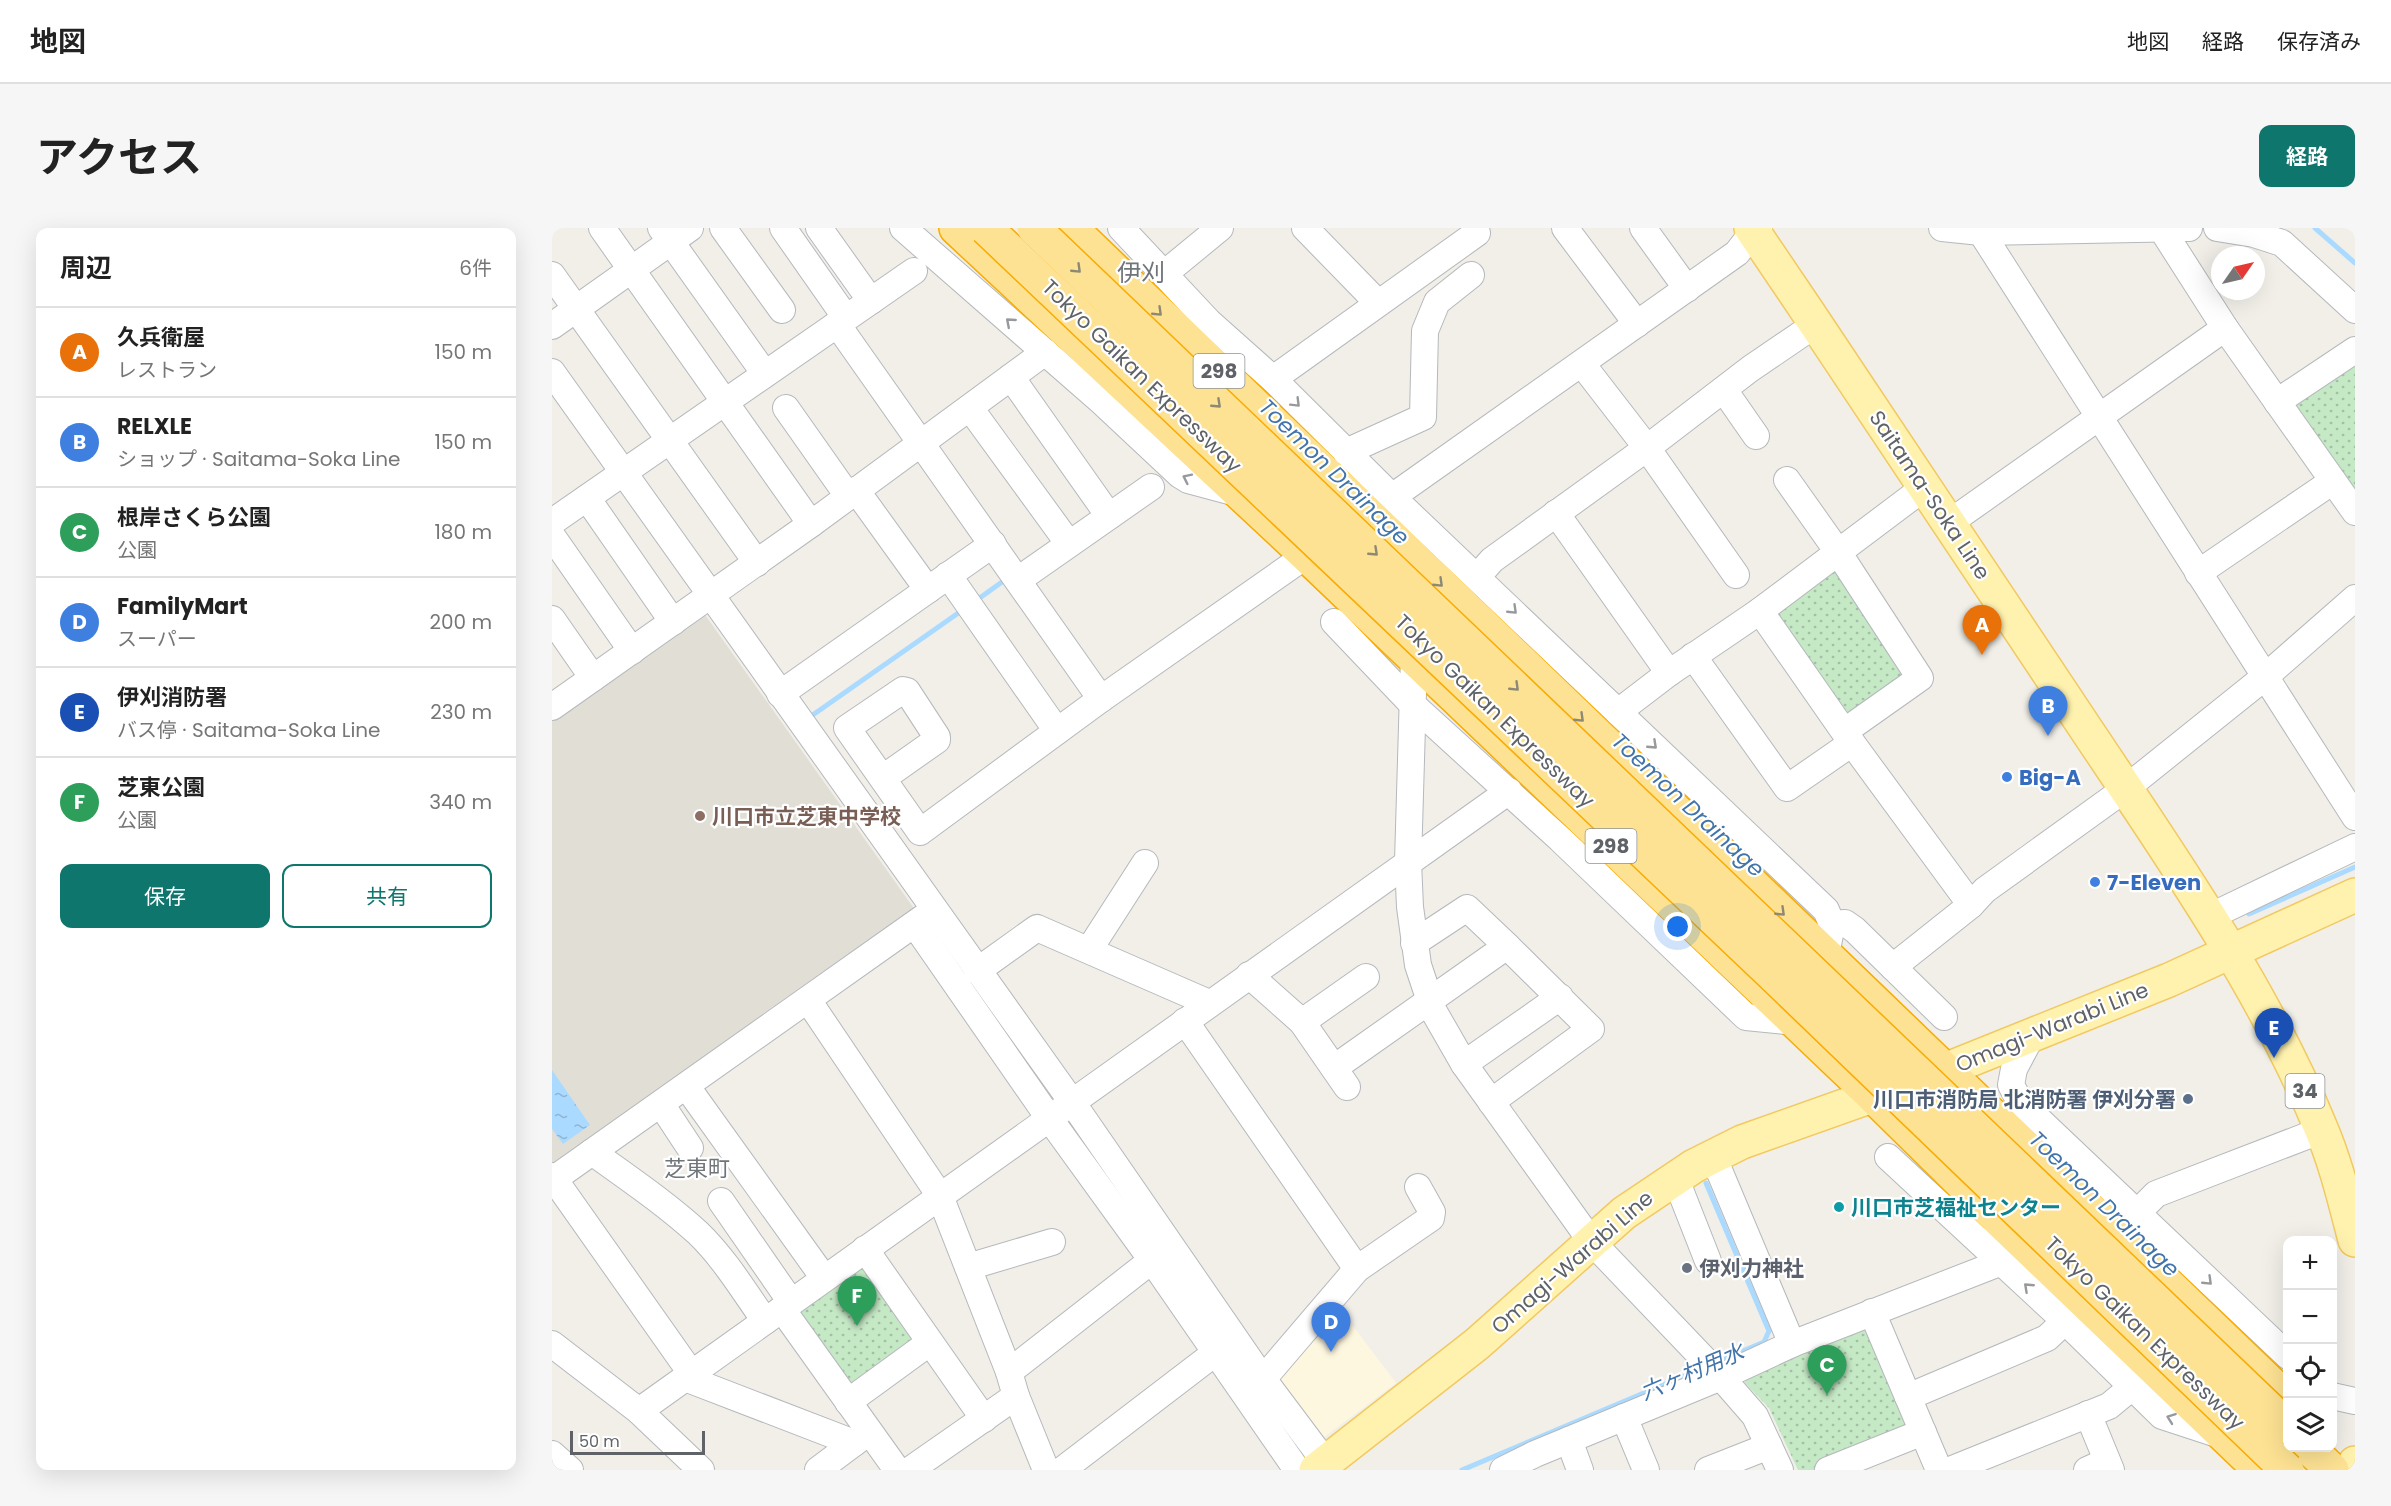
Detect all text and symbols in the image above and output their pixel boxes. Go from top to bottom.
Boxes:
text: 地図 [30,22,86,61]
text: 地図 [2127,27,2169,56]
text: 経路 [2202,27,2244,56]
text: 保存済み [2277,27,2361,56]
button: 経路 [2259,125,2355,187]
text: アクセス [36,128,202,187]
north arrow [2211,246,2265,300]
text: 周辺 [60,250,112,286]
text: 6件 [459,254,492,282]
district label: 伊刈 [1117,256,1165,289]
one-way arrow [1069,261,1080,272]
street label: Tokyo Gaikan Expressway [1036,273,1248,479]
one-way arrow [1151,305,1162,316]
one-way arrow [1006,318,1017,329]
text: 久兵衛屋 [117,322,205,353]
text: A [72,338,87,366]
text: 150 m [435,338,492,366]
road number: 298 [1194,354,1244,388]
text: レストラン [117,356,217,384]
water label: Toemon Drainage [1252,392,1416,552]
one-way arrow [1289,395,1300,406]
one-way arrow [1210,396,1221,407]
street label: Saitama-Soka Line [1863,405,1997,585]
text: RELXLE [117,411,192,442]
text: B [73,428,86,456]
text: 150 m [435,428,492,456]
text: ショップ · Saitama-Soka Line [117,445,401,473]
one-way arrow [1183,474,1193,485]
text: 根岸さくら公園 [117,502,271,533]
text: C [72,518,87,546]
text: 180 m [434,518,492,546]
text: 公園 [117,536,157,564]
one-way arrow [1367,545,1378,556]
one-way arrow [1432,576,1443,587]
text: FamilyMart [117,591,248,622]
one-way arrow [1505,603,1516,614]
pin: A [1962,606,2002,655]
text: D [72,608,87,636]
text: 200 m [429,608,492,636]
street label: Tokyo Gaikan Expressway [1389,608,1601,814]
text: スーパー [117,625,197,653]
one-way arrow [1508,679,1519,690]
text: 伊刈消防署 [117,682,227,713]
pin: B [2028,686,2068,736]
text: E [74,698,85,726]
text: 230 m [430,698,492,726]
one-way arrow [1573,711,1584,722]
text: バス停 · Saitama-Soka Line [117,716,381,744]
water label: Toemon Drainage [1605,726,1771,884]
one-way arrow [1646,738,1657,749]
place label: Big-A [2019,763,2081,792]
marker: Big-A [2000,770,2014,784]
text: 芝東公園 [117,772,205,803]
text: F [74,788,85,816]
text: 340 m [429,788,492,816]
place label: 川口市立芝東中学校 [712,802,901,831]
text: 公園 [117,806,157,834]
marker: 川口市立芝東中学校 [693,809,707,823]
road number: 298 [1586,829,1636,863]
button: 保存 [60,864,270,928]
button: 共有 [282,864,492,928]
place label: 7-Eleven [2107,868,2201,897]
marker: 7-Eleven [2088,875,2102,889]
one-way arrow [1774,904,1785,915]
your location [1663,912,1692,941]
street label: Omagi-Warabi Line [1951,975,2153,1079]
pin: E [2254,1008,2294,1058]
road number: 34 [2286,1074,2324,1108]
place label: 川口市消防局 北消防署 伊刈分署 [1873,1085,2176,1114]
marker: 川口市消防局 北消防署 伊刈分署 [2181,1092,2195,1106]
water label: Toemon Drainage [2022,1124,2186,1284]
district label: 芝東町 [664,1153,730,1184]
street label: Omagi-Warabi Line [1485,1184,1659,1340]
place label: 川口市芝福祉センター [1851,1193,2061,1222]
marker: 川口市芝福祉センター [1832,1200,1846,1214]
street label: Tokyo Gaikan Expressway [2039,1230,2251,1436]
map controls [2283,1236,2337,1452]
button: + [2283,1236,2337,1290]
place label: 伊刈力神社 [1699,1254,1804,1283]
marker: 伊刈力神社 [1680,1261,1694,1275]
one-way arrow [2202,1274,2212,1285]
pin: F [838,1276,876,1326]
one-way arrow [2025,1283,2036,1294]
button: − [2283,1290,2337,1344]
pin: D [1312,1302,1350,1352]
water label: 六ヶ村用水 [1635,1335,1751,1408]
button: locate [2283,1344,2337,1398]
pin: C [1808,1346,1846,1395]
button: layers [2283,1398,2337,1452]
one-way arrow [2166,1413,2176,1426]
scale bar [570,1428,705,1456]
text: 50 m [579,1430,620,1453]

